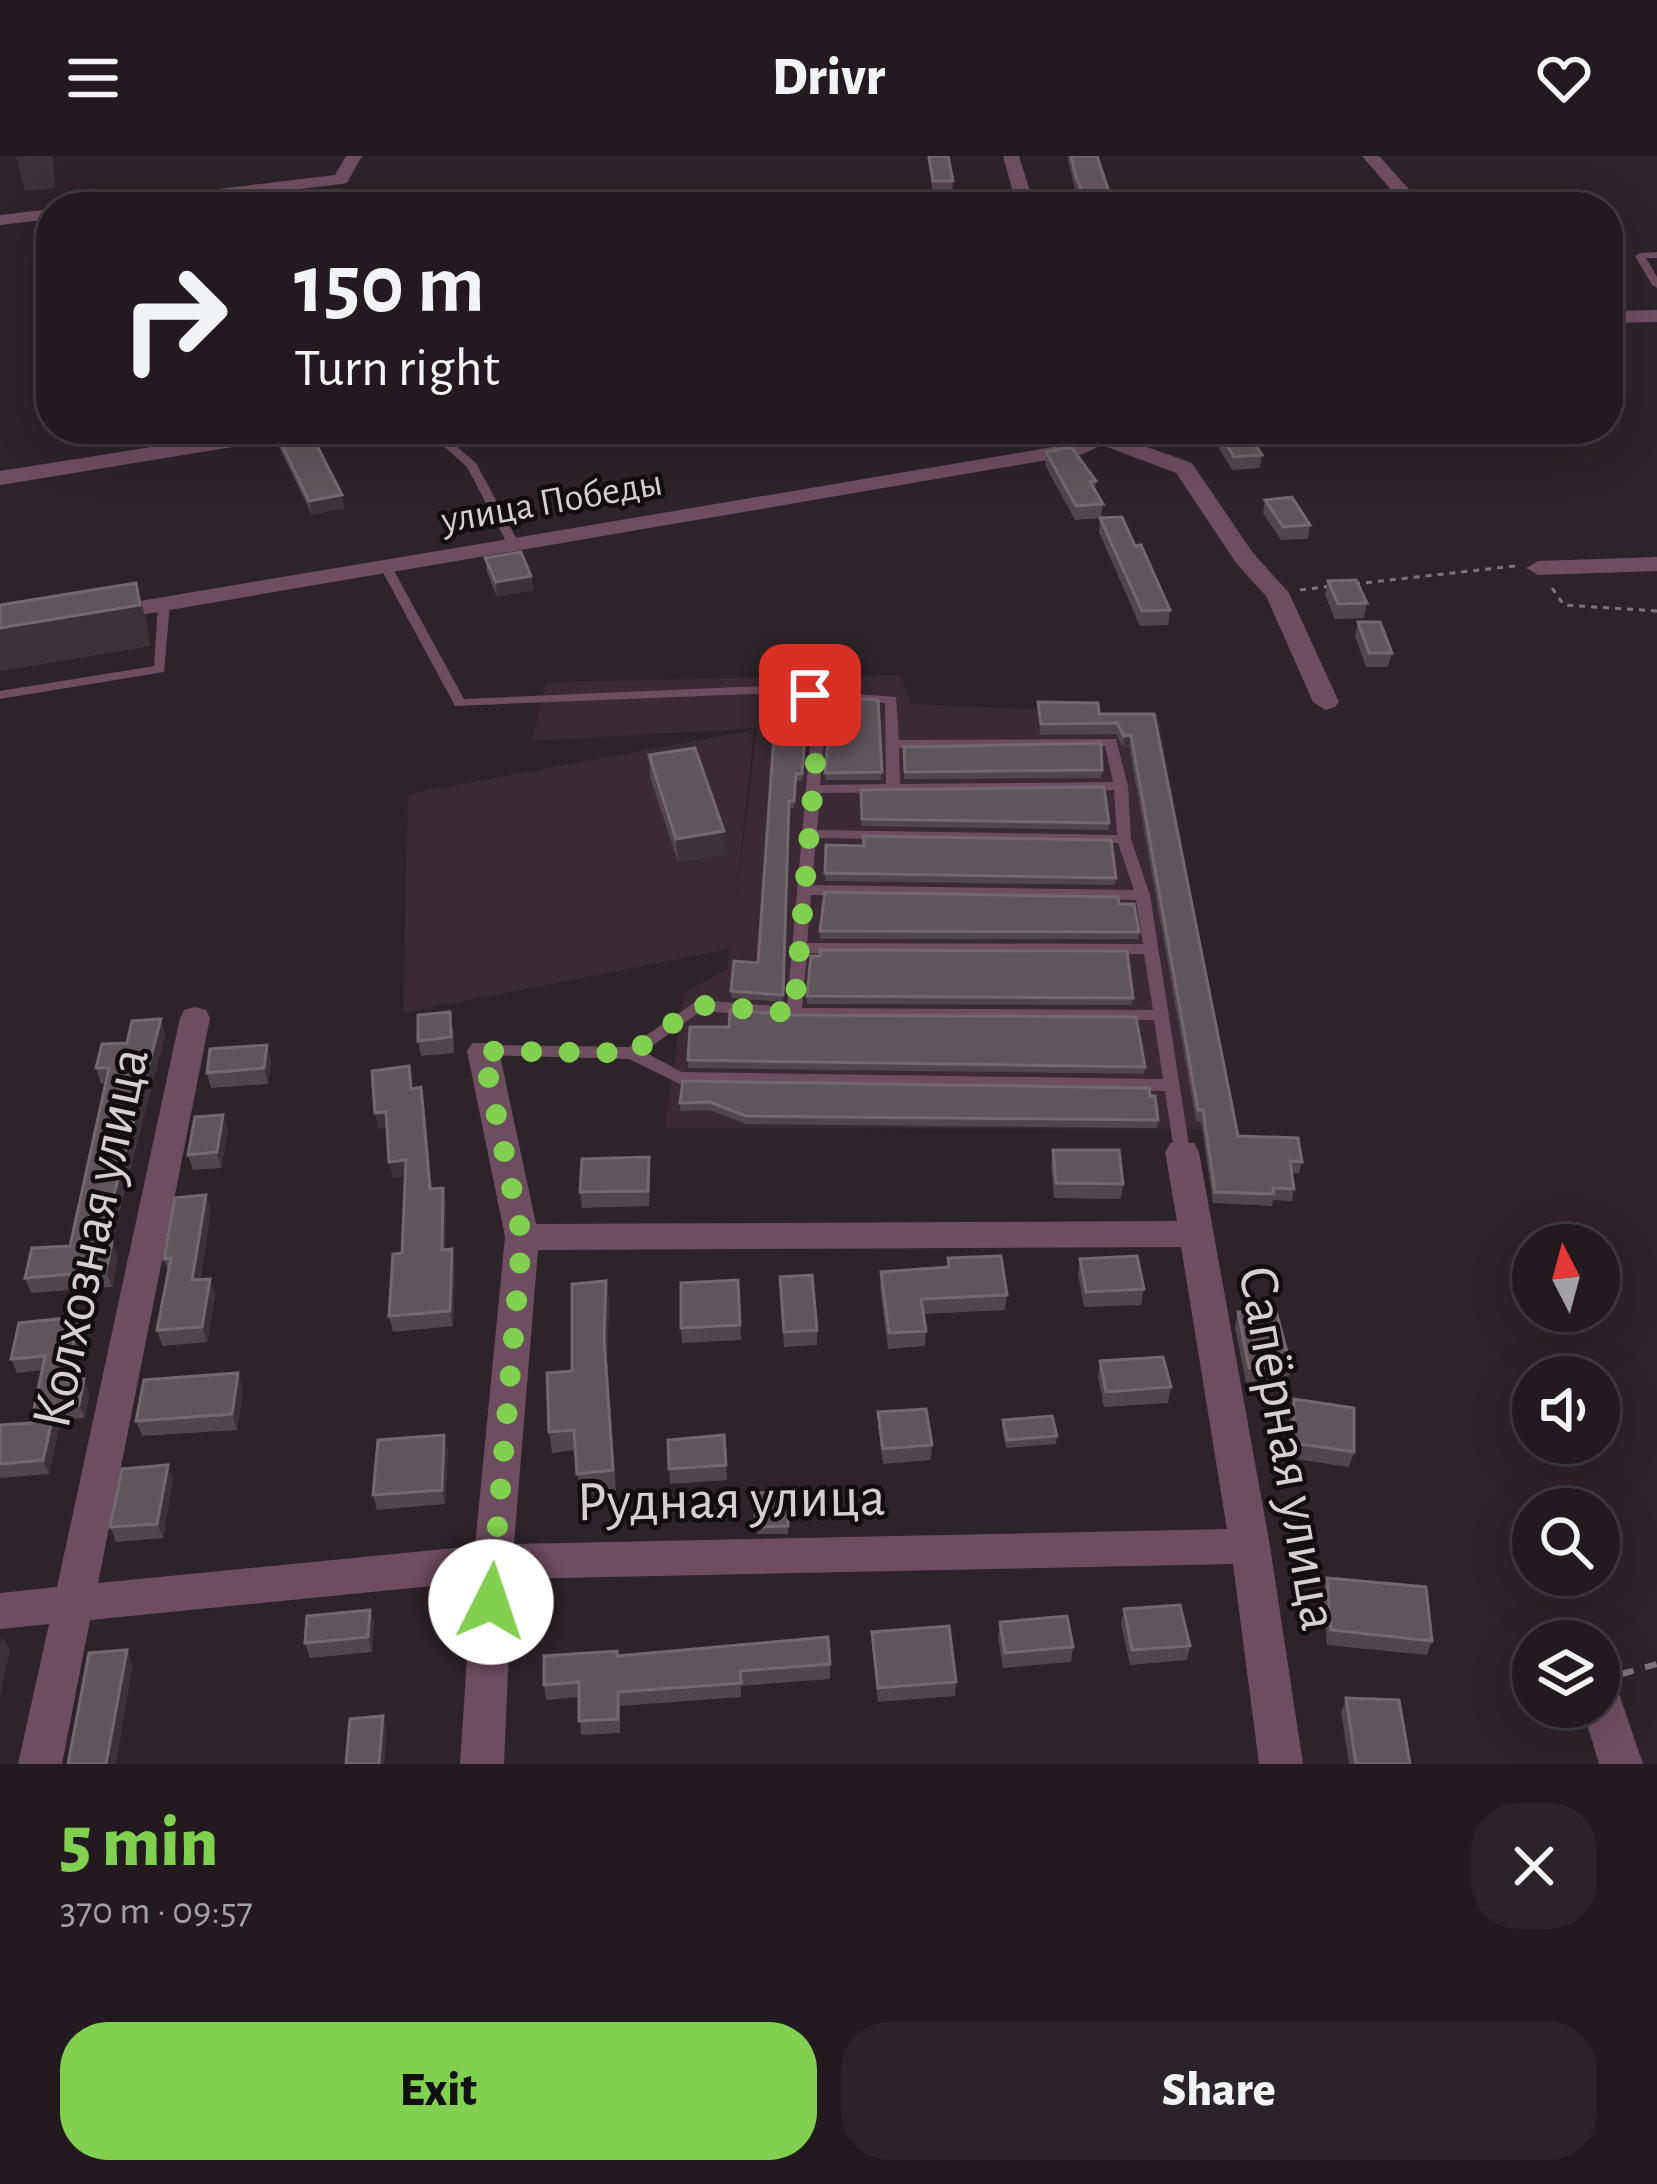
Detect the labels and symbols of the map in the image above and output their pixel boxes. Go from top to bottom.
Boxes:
street label: улица Победы [437,463,666,541]
pin [759,644,861,746]
street label: Колхозная улица [23,1043,159,1433]
north arrow [1512,1224,1620,1332]
street label: Сапёрная улица [1228,1261,1348,1635]
street label: Рудная улица [576,1469,886,1531]
position arrow [428,1539,554,1665]

